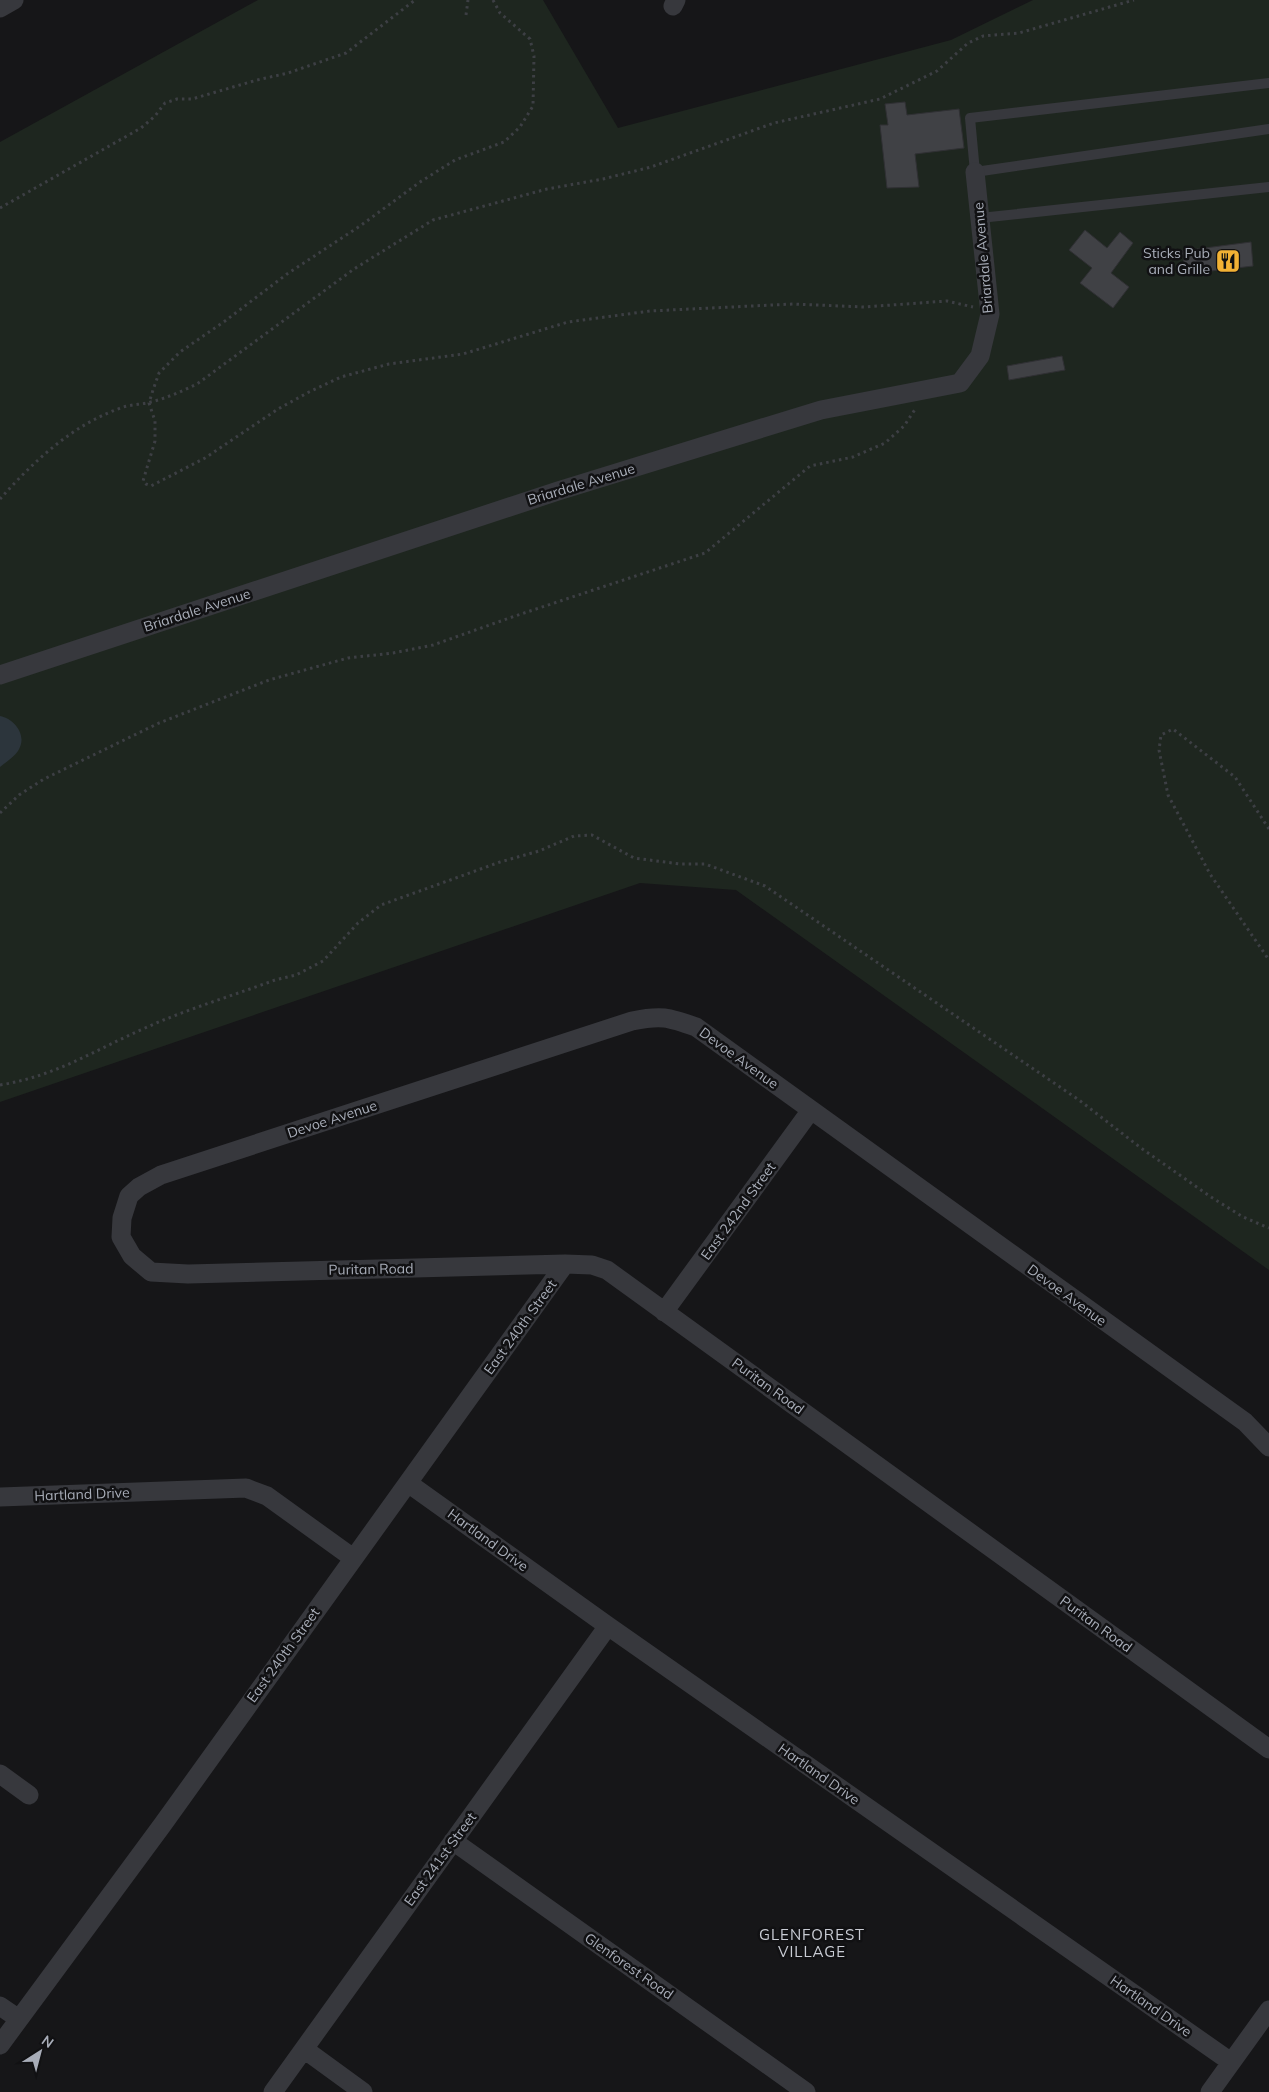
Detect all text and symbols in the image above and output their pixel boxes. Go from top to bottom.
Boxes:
street label: Briardale Avenue [969,202,997,314]
place label: Sticks Pub and Grille [1143,244,1210,278]
restaurant icon: Sticks Pub and Grille [1215,248,1241,274]
street label: Briardale Avenue [525,459,637,509]
street label: Briardale Avenue [141,584,253,636]
street label: Devoe Avenue [696,1023,782,1093]
street label: Devoe Avenue [285,1096,379,1142]
street label: East 242nd Street [697,1159,779,1263]
street label: Puritan Road [328,1259,414,1279]
street label: Devoe Avenue [1024,1260,1110,1330]
street label: East 240th Street [480,1276,560,1378]
street label: Puritan Road [728,1354,808,1418]
street label: Hartland Drive [34,1483,130,1505]
street label: Hartland Drive [444,1505,532,1575]
street label: Puritan Road [1056,1592,1136,1656]
street label: East 240th Street [243,1604,323,1706]
street label: Hartland Drive [775,1739,863,1809]
street label: East 241st Street [400,1809,480,1909]
district label: GLENFOREST VILLAGE [759,1925,865,1961]
street label: Glenforest Road [581,1929,677,2003]
street label: Hartland Drive [1107,1971,1195,2041]
north arrow [15,2027,65,2077]
text: N [38,2031,57,2052]

